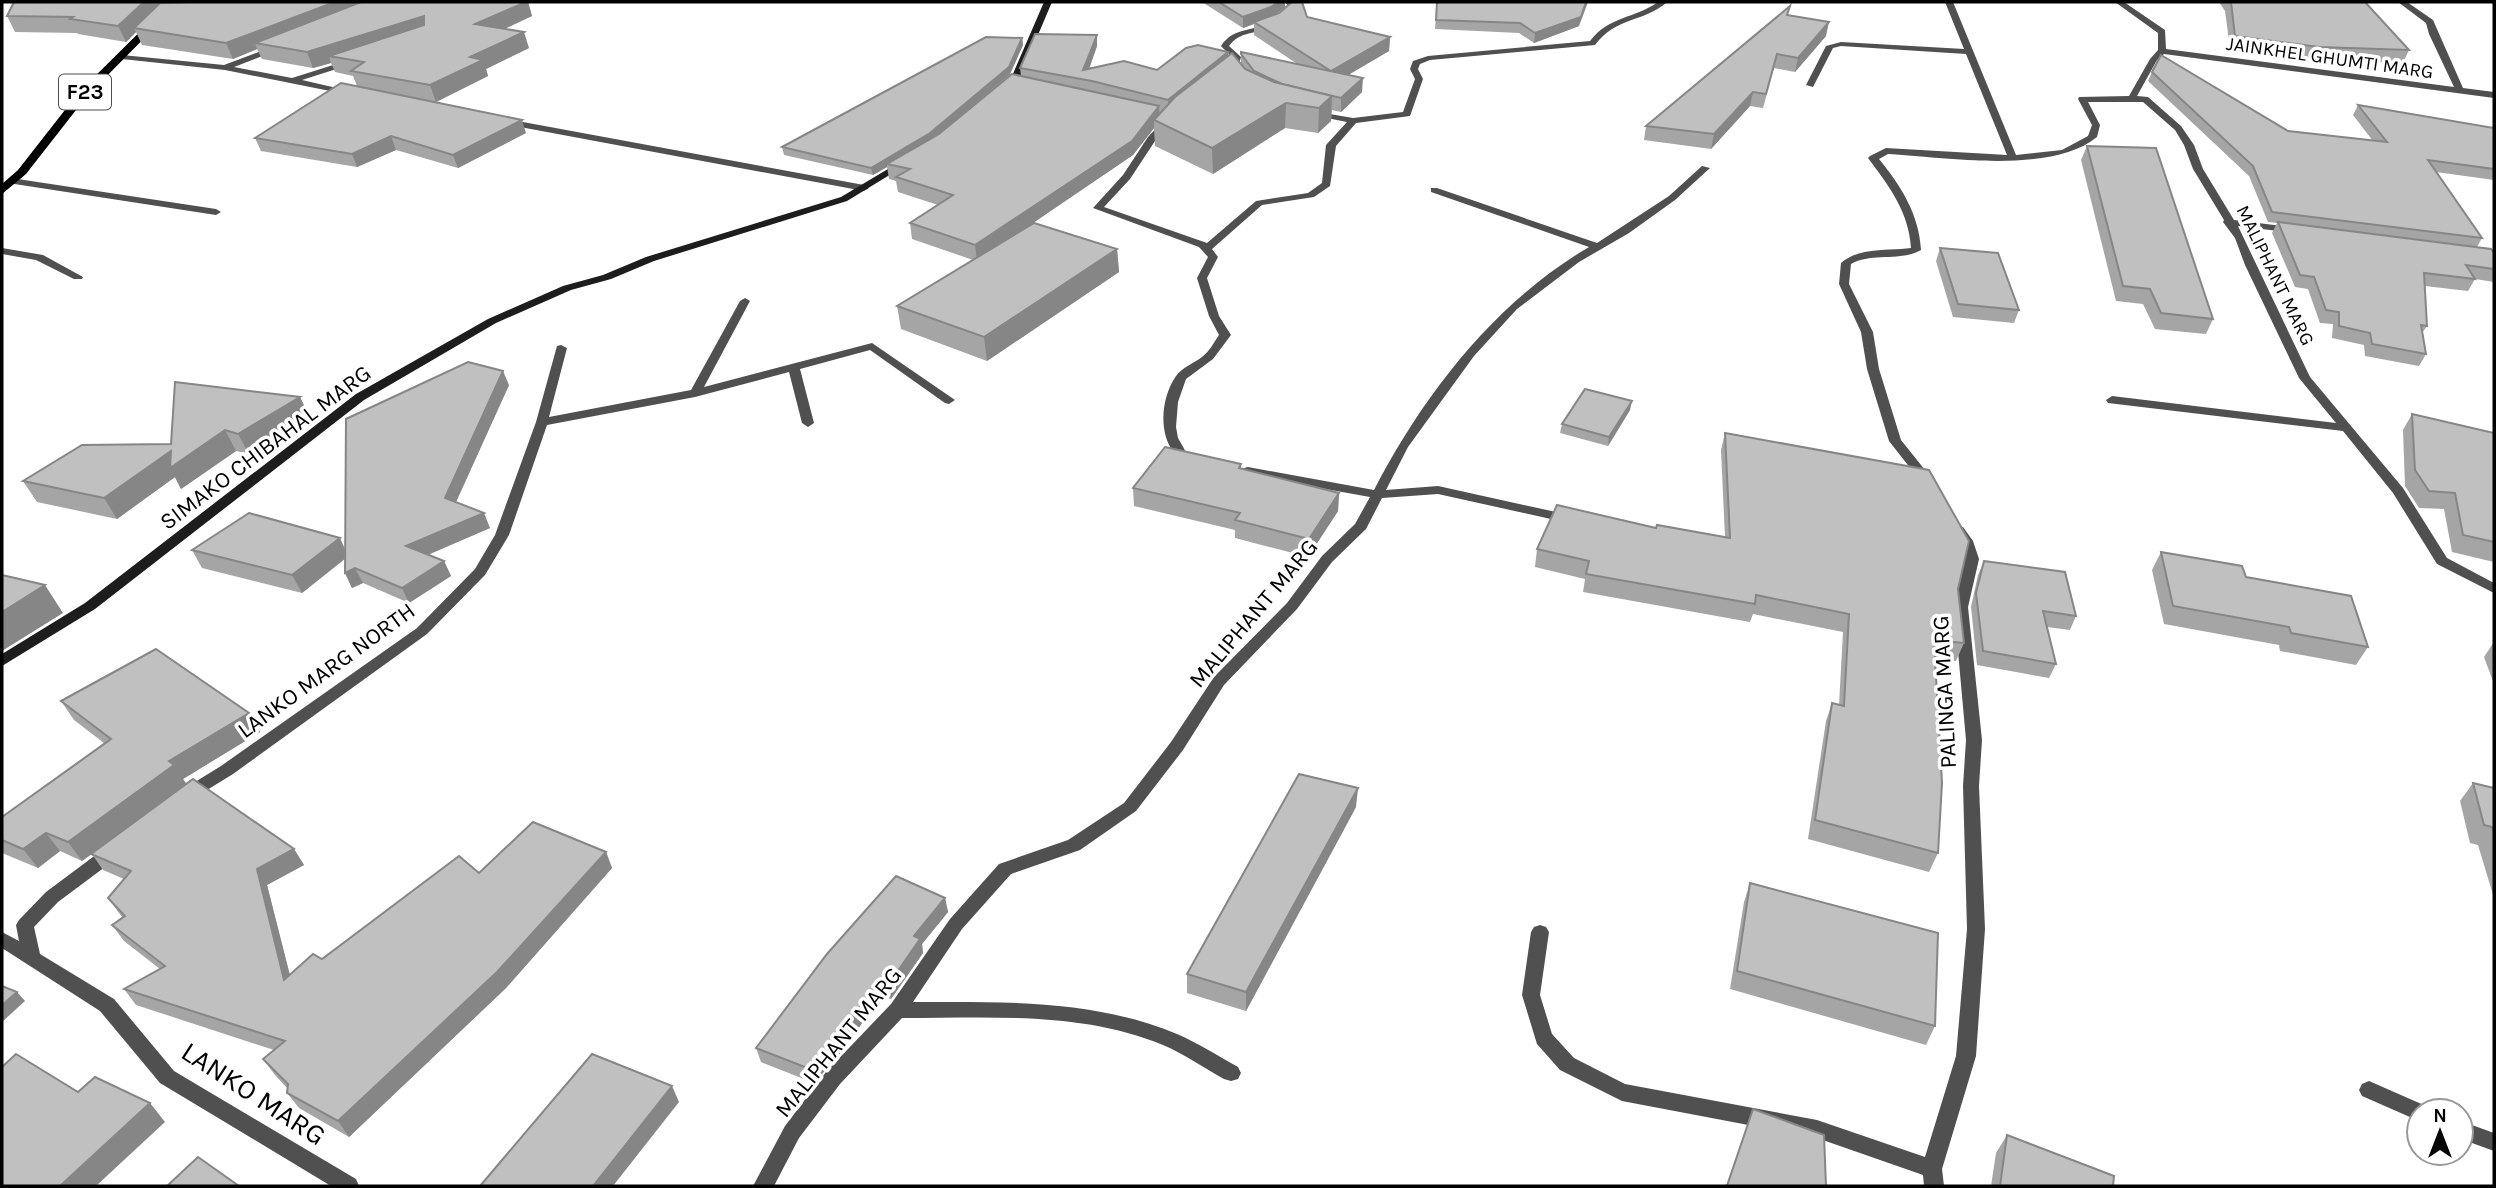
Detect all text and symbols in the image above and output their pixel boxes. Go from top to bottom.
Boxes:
street label: JAINKHEL GHUMTI MARG [2225,33,2435,83]
road number: F23 [59,74,111,110]
street label: MALIPHANT MARG [2232,202,2319,349]
street label: SIMAKO CHIBAHAL MARG [154,359,376,536]
street label: MALIPHANT MARG [1183,534,1323,693]
street label: LANKO MARG NORTH [232,597,420,744]
street label: PALINGA MARG [1927,615,1962,769]
street label: MALIPHANT MARG [770,962,907,1123]
street label: LANKO MARG [176,1035,332,1152]
north arrow [2405,1097,2475,1167]
text: N [2433,1105,2447,1127]

